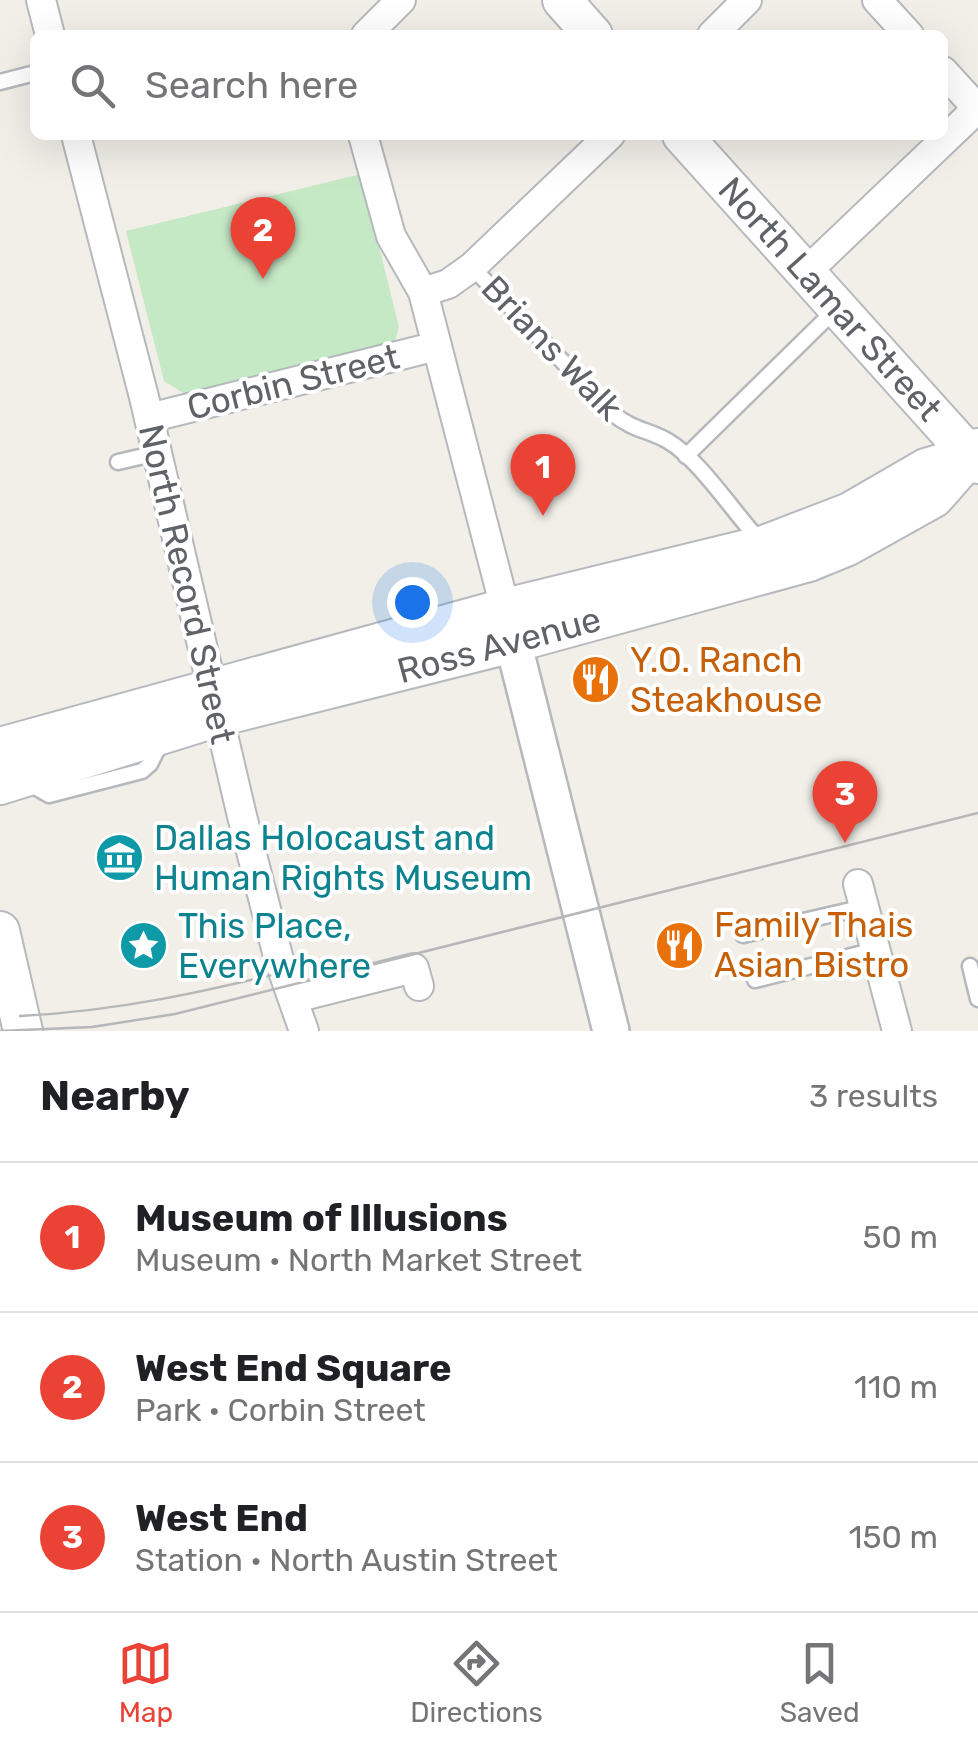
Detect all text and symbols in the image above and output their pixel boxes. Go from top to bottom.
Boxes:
search box [30,30,948,140]
icon: search [65,58,120,113]
text: Search here [145,62,358,108]
street label: North Lamar Street [710,169,950,429]
pin: 2 [230,196,296,279]
street label: Brians Walk [473,267,631,429]
street label: Corbin Street [183,335,403,429]
street label: North Record Street [130,420,244,748]
pin: 1 [510,434,576,516]
your location [387,577,438,628]
street label: Ross Avenue [393,598,605,692]
place label: Y.O. Ranch Steakhouse [630,639,822,721]
restaurant icon: Y.O. Ranch Steakhouse [569,654,621,706]
pin: 3 [812,760,878,843]
place label: Dallas Holocaust and Human Rights Museum [154,817,532,899]
museum icon: Dallas Holocaust and Human Rights Museum [93,832,145,884]
place label: Family Thais Asian Bistro [714,904,913,986]
place label: This Place, Everywhere [178,905,371,987]
restaurant icon: Family Thais Asian Bistro [653,919,705,971]
place icon: This Place, Everywhere [117,920,169,972]
text: Nearby [40,1071,190,1121]
text: 3 results [809,1077,938,1115]
text: Museum of Illusions [135,1195,508,1241]
text: 1 [65,1218,80,1256]
text: 50 m [862,1218,938,1256]
text: Museum · North Market Street [135,1241,582,1279]
text: West End Square [135,1345,452,1391]
text: 2 [62,1368,83,1406]
text: 110 m [854,1368,938,1406]
text: Park · Corbin Street [135,1391,426,1429]
text: West End [135,1495,308,1541]
text: 3 [62,1518,83,1556]
text: 150 m [849,1518,938,1556]
text: Station · North Austin Street [135,1541,558,1579]
tab: Map [118,1636,173,1729]
tab: Directions [410,1636,543,1729]
tab: Saved [780,1636,860,1729]

